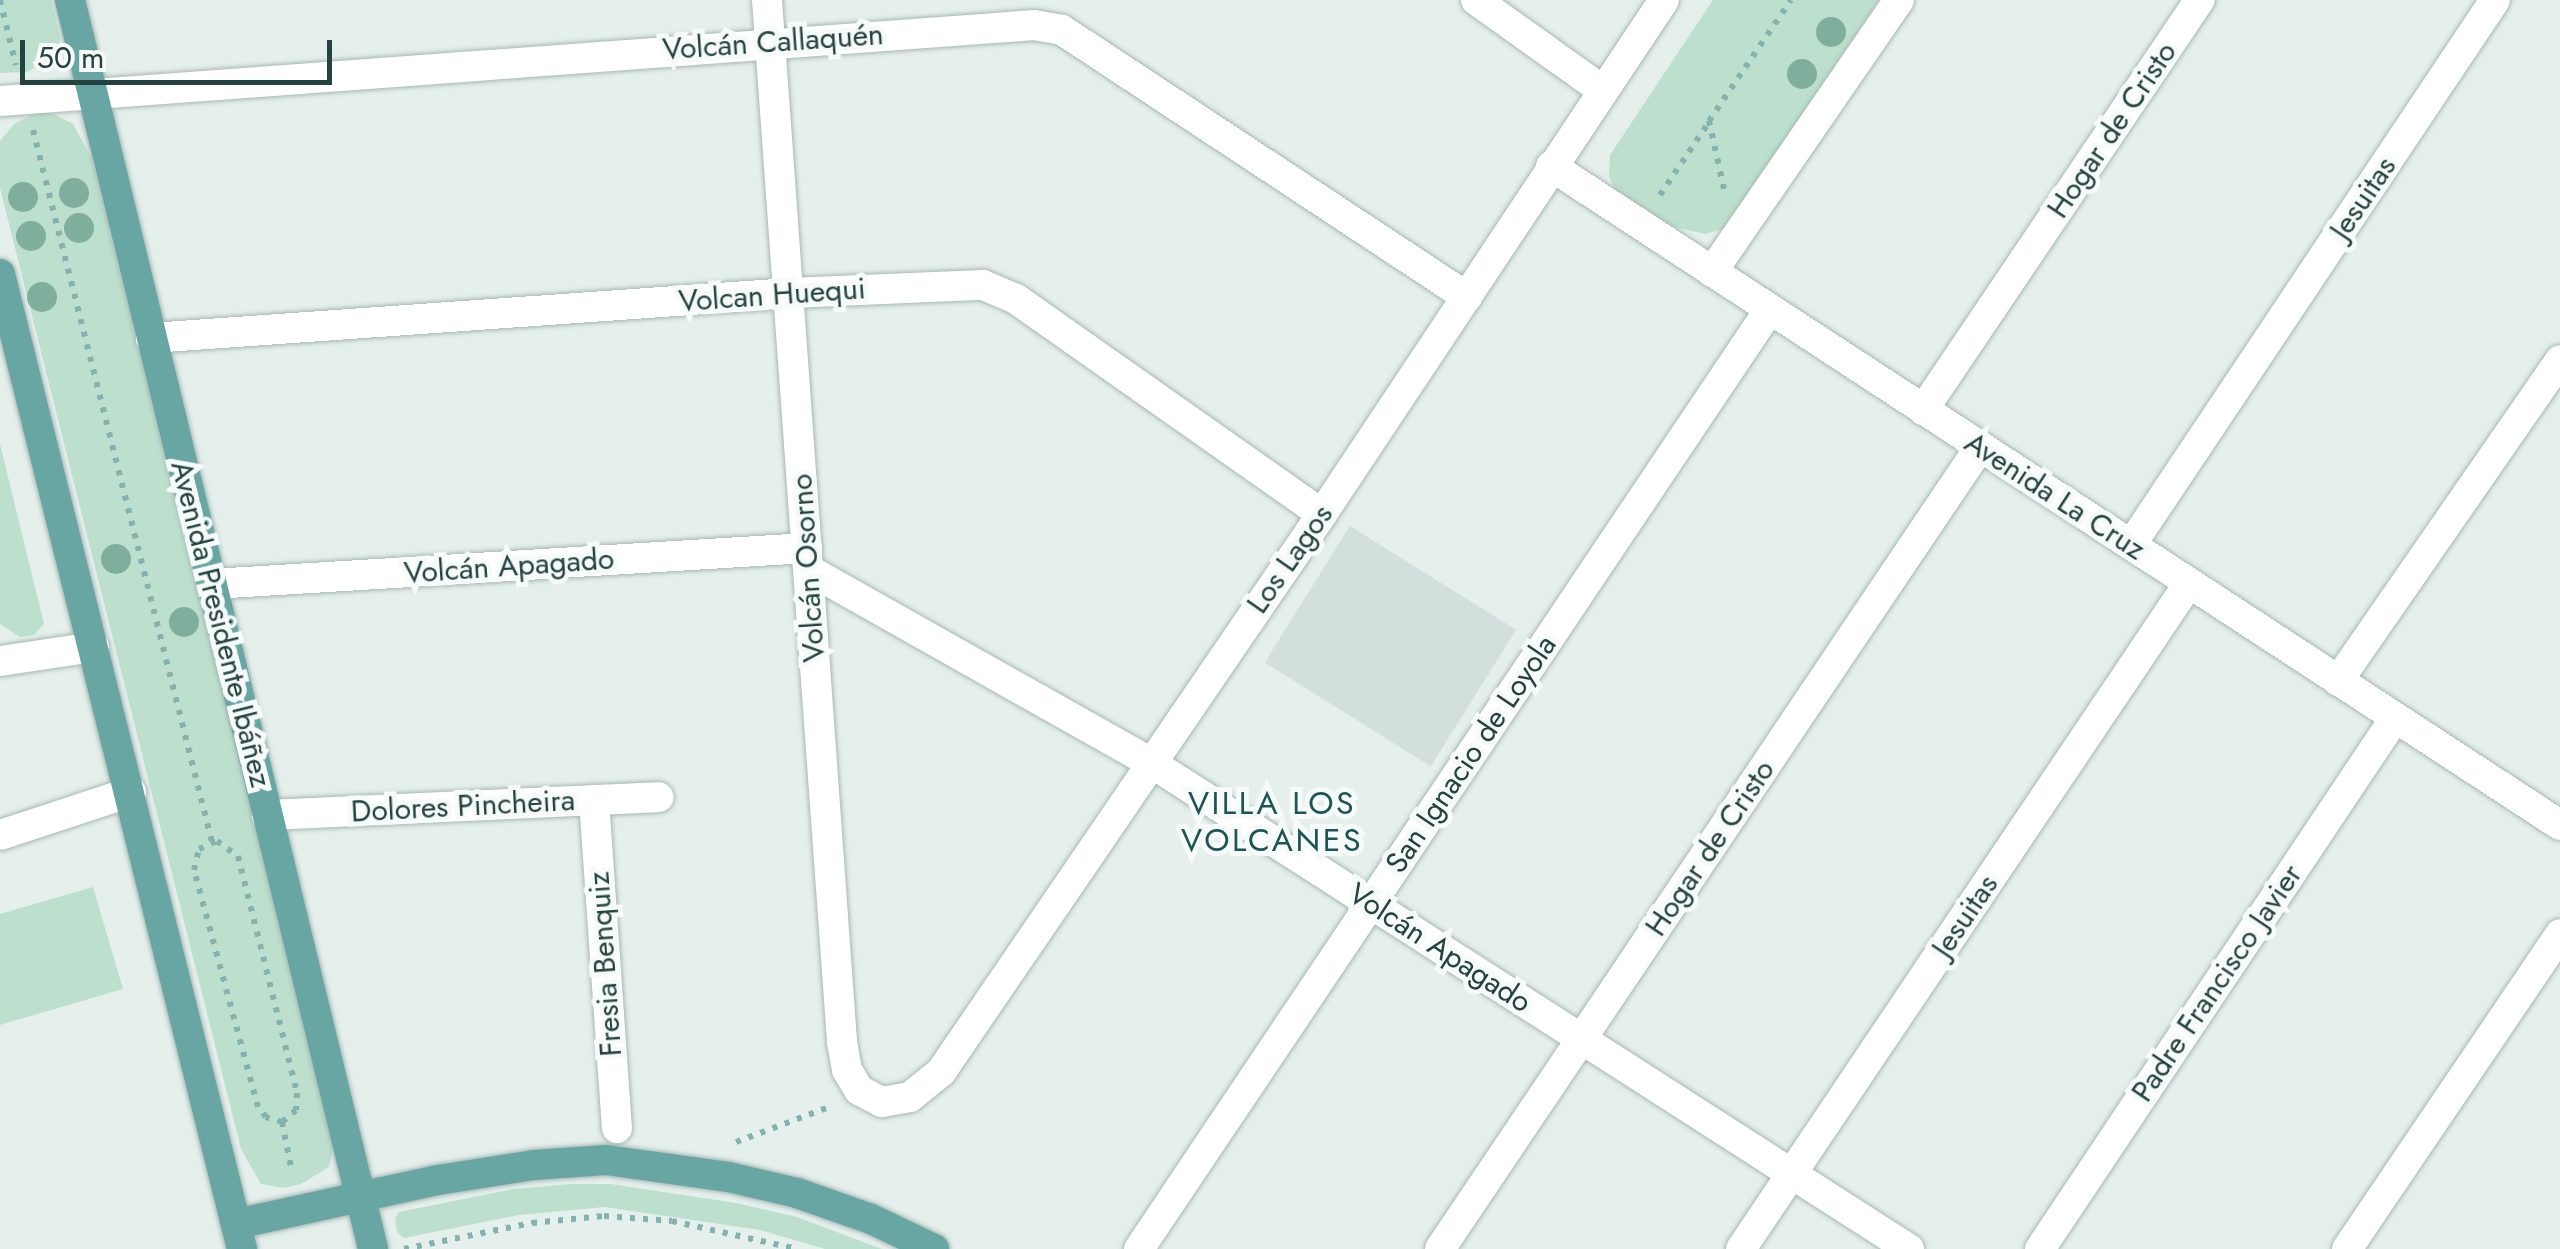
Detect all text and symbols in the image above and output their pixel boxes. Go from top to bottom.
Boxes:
street label: Volcán Callaquén [661,16,885,68]
scale bar [25,20,338,82]
street label: Hogar de Cristo [2040,35,2184,225]
text: 50 m [37,36,104,79]
street label: Jesuitas [2322,150,2404,246]
street label: Volcan Huequi [677,271,867,319]
street label: Avenida La Cruz [1958,424,2152,568]
street label: Avenida Presidente Ibáñez [163,457,279,791]
street label: Volcán Osorno [783,473,833,663]
street label: Los Lagos [1240,498,1340,620]
street label: Volcán Apagado [403,541,615,591]
street label: San Ignacio de Loyola [1378,628,1564,880]
street label: Hogar de Cristo [1638,753,1782,943]
street label: Dolores Pincheira [350,782,576,830]
district label: VILLA LOS VOLCANES [1181,785,1363,860]
street label: Padre Francisco Javier [2124,858,2310,1108]
street label: Jesuitas [1924,868,2006,964]
street label: Fresia Benquiz [581,870,629,1058]
street label: Volcán Apagado [1342,876,1538,1020]

